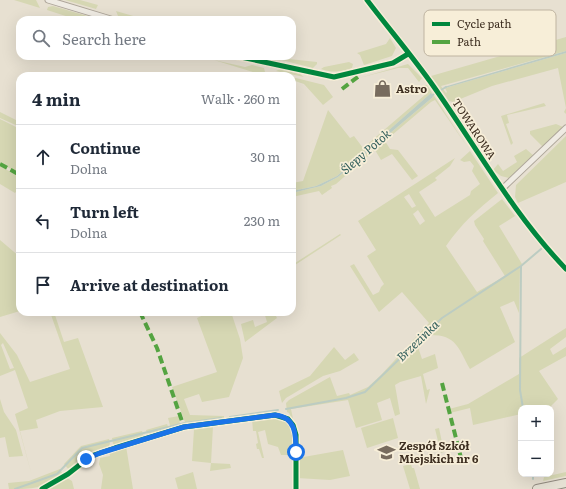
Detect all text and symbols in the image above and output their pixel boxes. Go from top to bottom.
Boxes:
legend [424,10,556,56]
text: Cycle path [457,15,512,31]
search box [16,16,296,60]
icon: search [30,27,52,49]
text: Search here [62,27,146,50]
text: Path [457,33,481,49]
shop icon: Astro [373,79,393,99]
place label: Astro [396,80,427,96]
text: 4 min [32,86,81,111]
text: Walk · 260 m [201,89,280,108]
street label: TOWAROWA [449,95,501,162]
water label: Ślepy Potok [336,124,395,178]
text: Continue [70,136,140,159]
icon: ahead [32,146,54,168]
text: 30 m [250,147,280,166]
text: Dolna [70,159,107,178]
text: Turn left [70,200,139,223]
icon: left [32,210,54,232]
text: 230 m [244,211,280,230]
text: Dolna [70,223,107,242]
text: Arrive at destination [70,273,229,296]
icon: arrive [32,274,54,296]
water label: Brzezinka [392,315,443,365]
map controls [518,405,554,477]
button: + [518,405,554,441]
place label: Zespół Szkół Miejskich nr 6 [399,437,479,466]
button: − [518,441,554,477]
school or university icon: Zespół Szkół Miejskich nr 6 [376,442,396,462]
route start [287,443,305,461]
route end [77,450,95,468]

